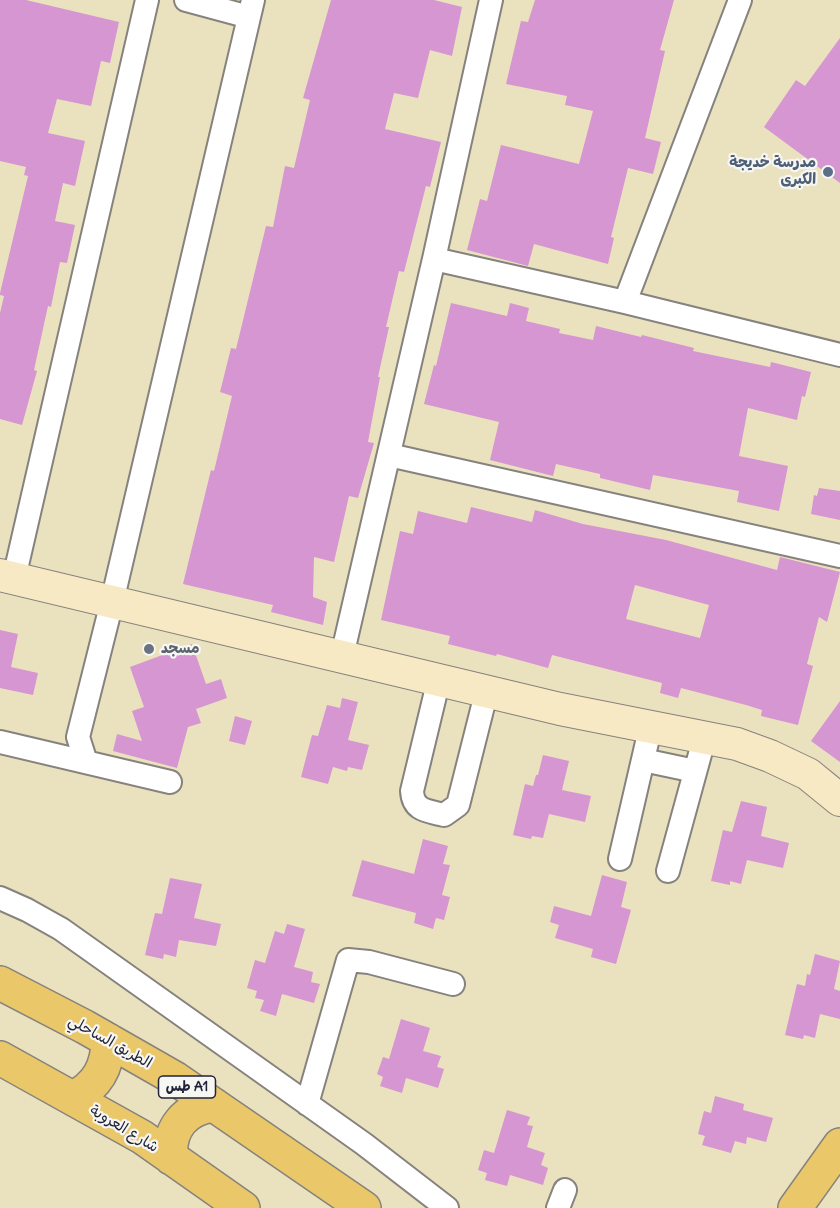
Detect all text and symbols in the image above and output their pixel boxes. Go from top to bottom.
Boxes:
place label: مدرسة خديجة الكبرى [729,154,816,189]
marker: مدرسة خديجة الكبرى [821,165,835,179]
place label: مسجد [161,640,199,658]
marker: مسجد [142,642,156,656]
street label: الطريق الساحلي [65,1012,155,1072]
road number: طس A1 [158,1076,216,1098]
street label: شارع العروبة [86,1102,162,1156]

